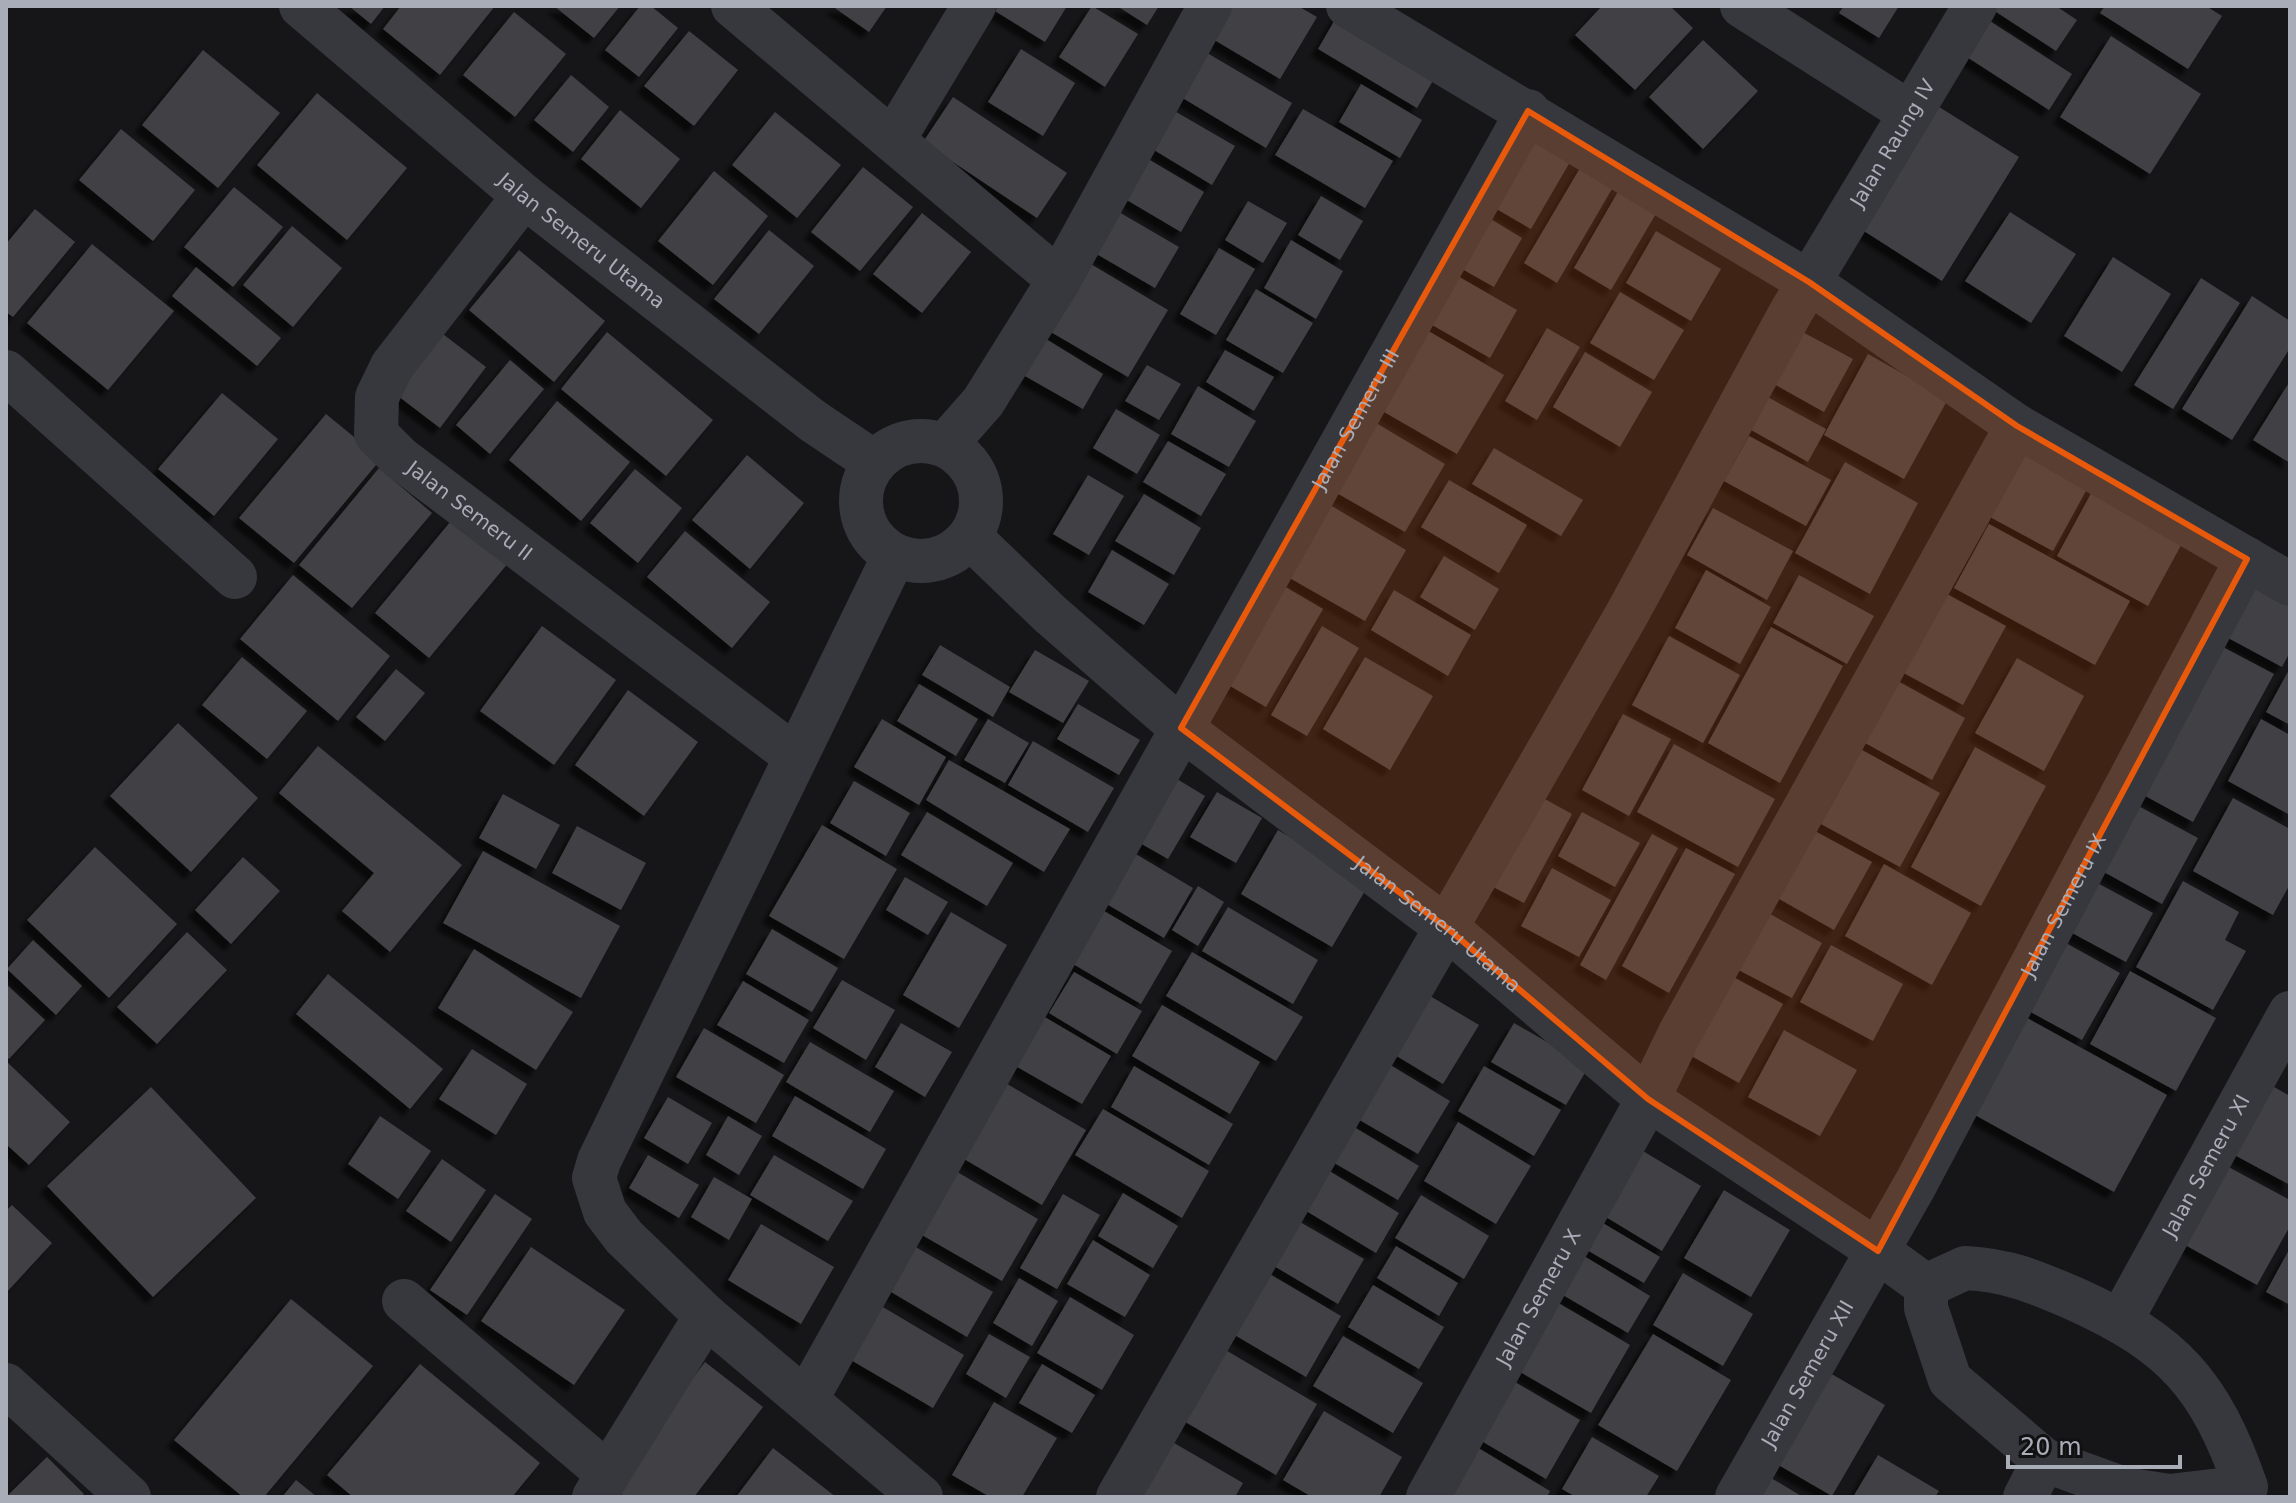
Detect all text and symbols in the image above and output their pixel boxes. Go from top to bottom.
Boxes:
street label: Jalan Raung IV [1844,75,1940,213]
street label: Jalan Semeru Utama [492,166,670,313]
street label: Jalan Semeru III [1306,345,1404,495]
street label: Jalan Semeru II [401,454,537,566]
street label: Jalan Semeru IX [2015,829,2111,983]
street label: Jalan Semeru Utama [1348,850,1526,998]
street label: Jalan Semeru XI [2156,1090,2255,1243]
street label: Jalan Semeru X [1490,1225,1586,1372]
street label: Jalan Semeru XII [1755,1296,1859,1453]
scale bar [2008,1419,2180,1469]
text: 20 m [2020,1433,2082,1461]

